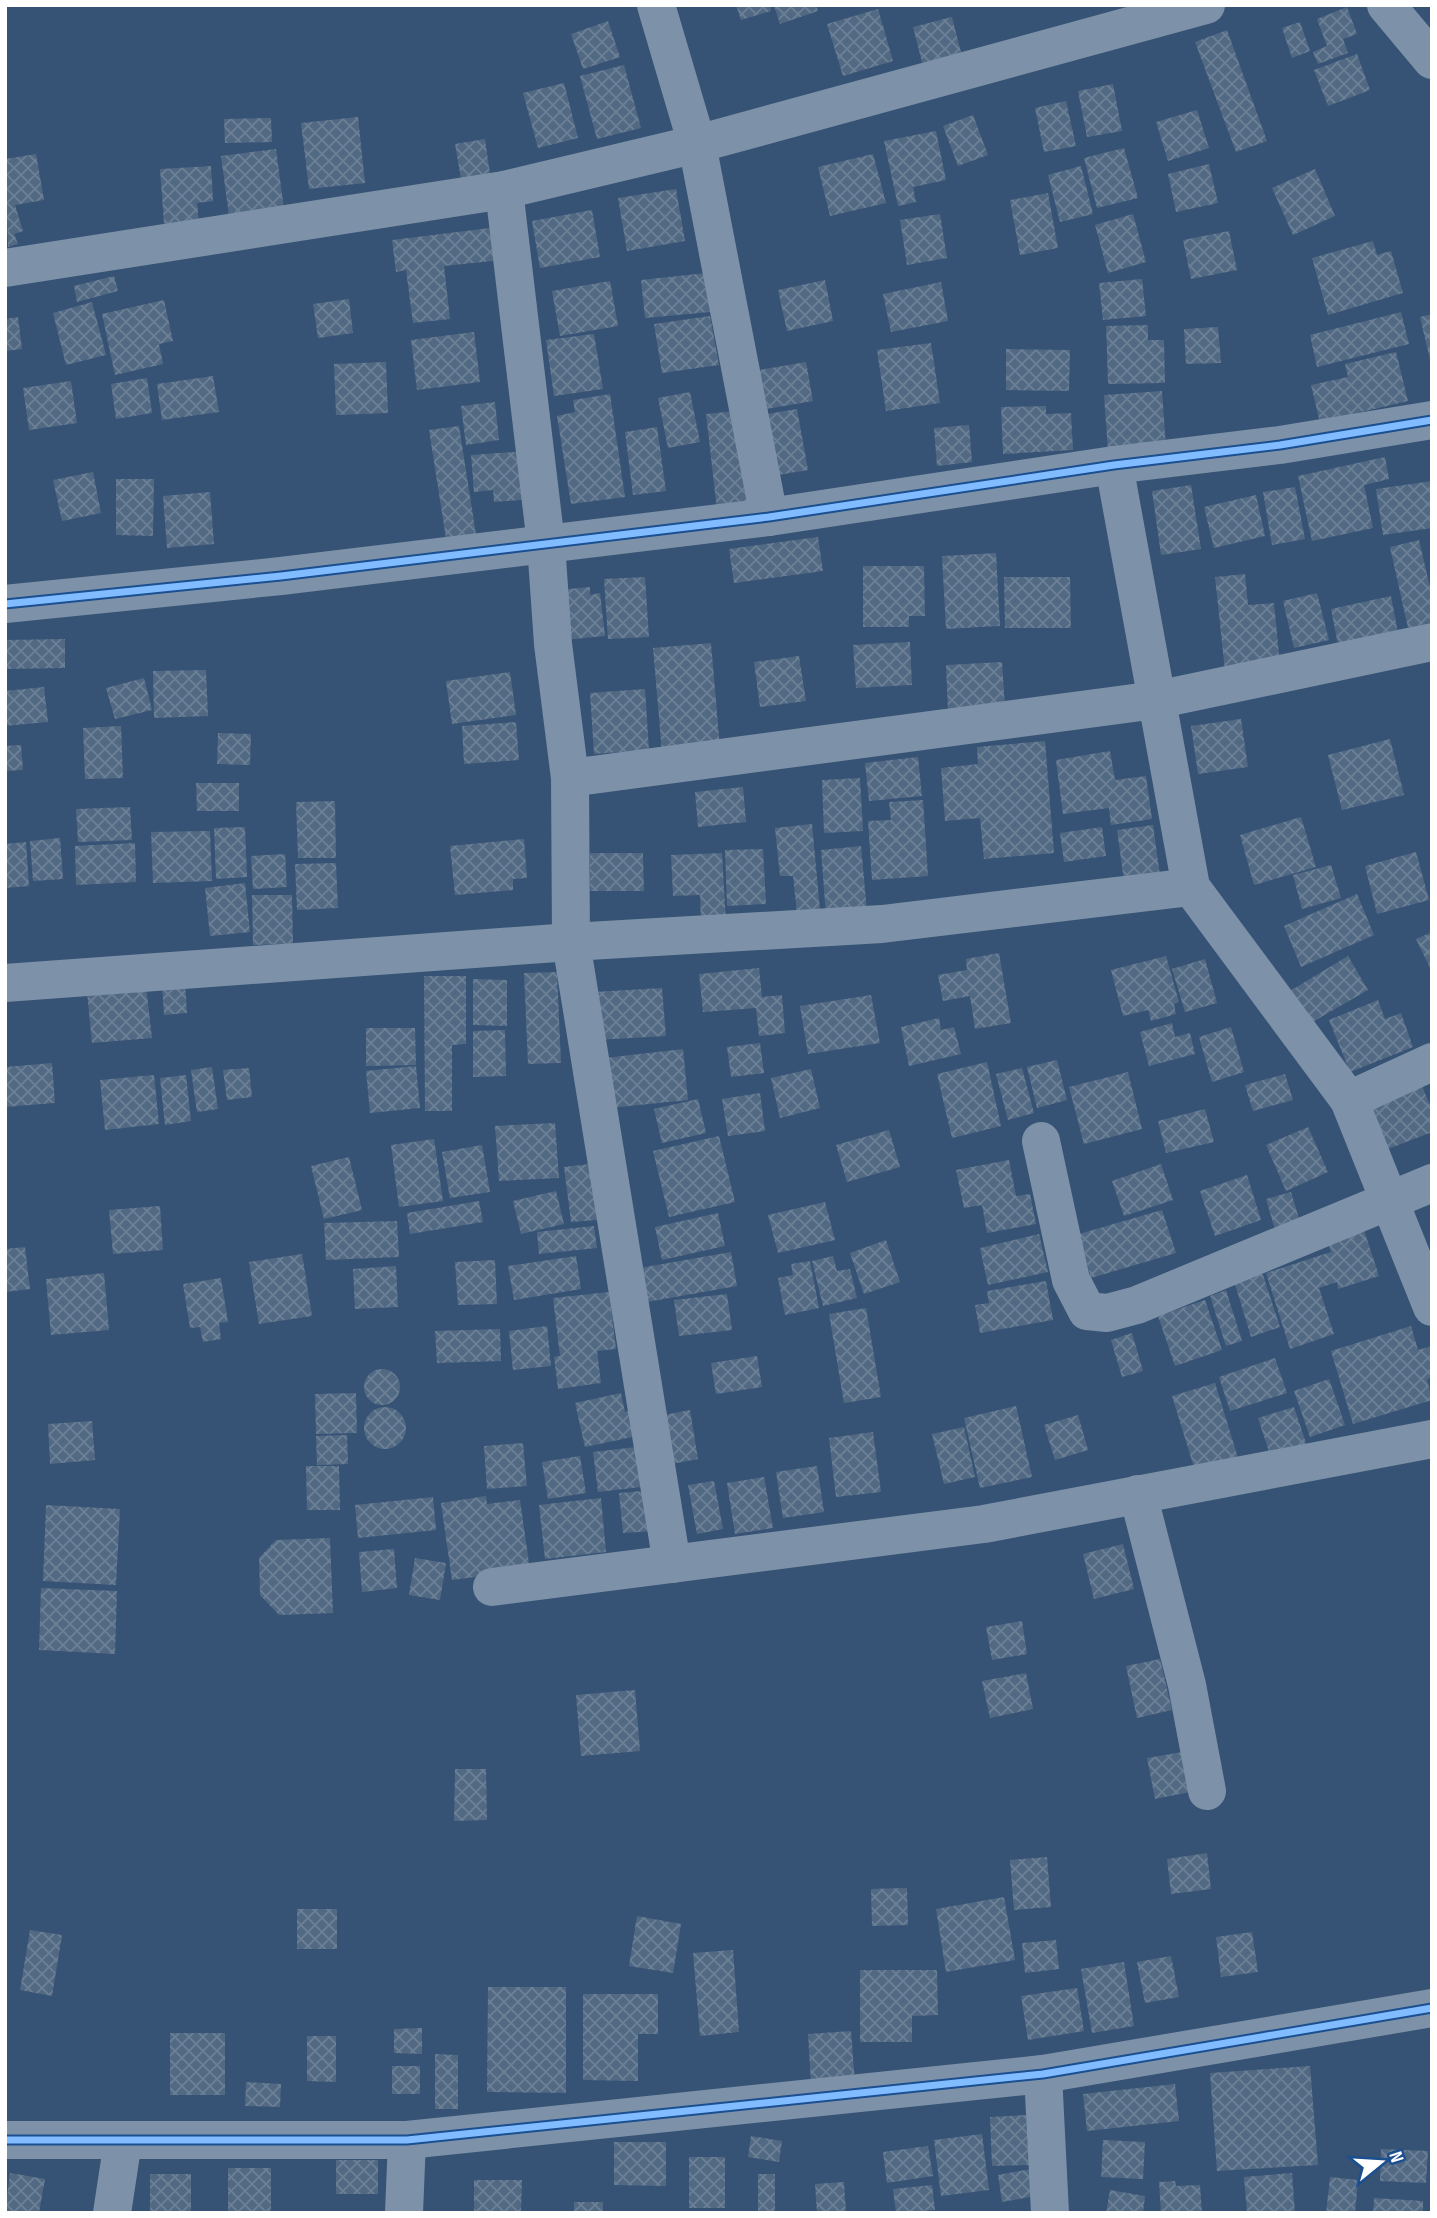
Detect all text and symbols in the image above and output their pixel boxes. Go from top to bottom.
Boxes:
north arrow [1346,2127,1416,2197]
text: N [1383,2149,1408,2166]

